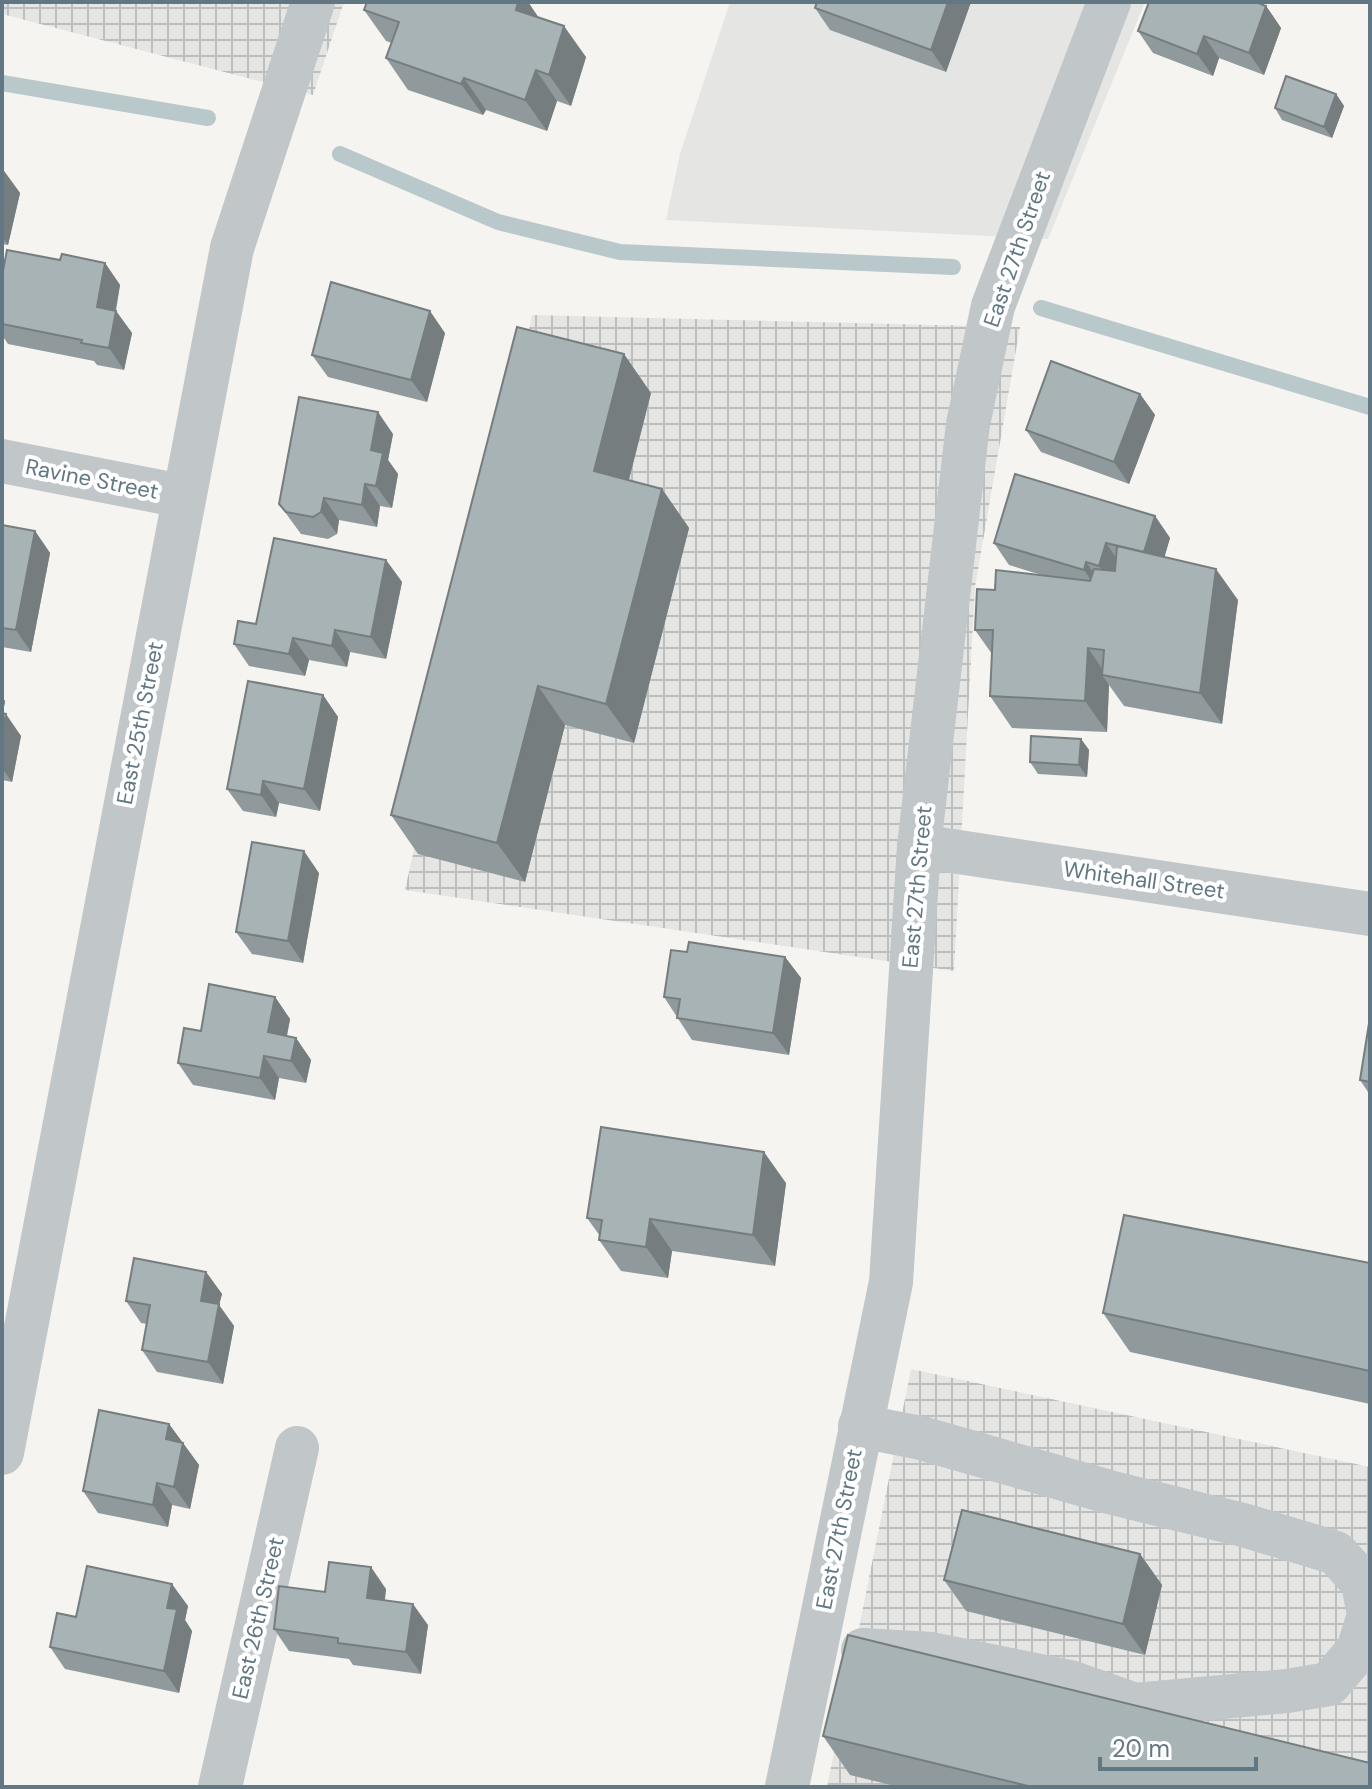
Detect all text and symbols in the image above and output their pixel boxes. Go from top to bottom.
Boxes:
street label: East 27th Street [977,167,1057,331]
street label: Ravine Street [23,452,161,506]
street label: East 25th Street [110,639,170,807]
street label: East 27th Street [895,805,939,969]
street label: Whitehall Street [1061,854,1227,906]
street label: East 27th Street [809,1446,869,1612]
street label: East 26th Street [225,1534,291,1702]
scale bar [1100,1721,1256,1771]
text: 20 m [1112,1733,1170,1764]

